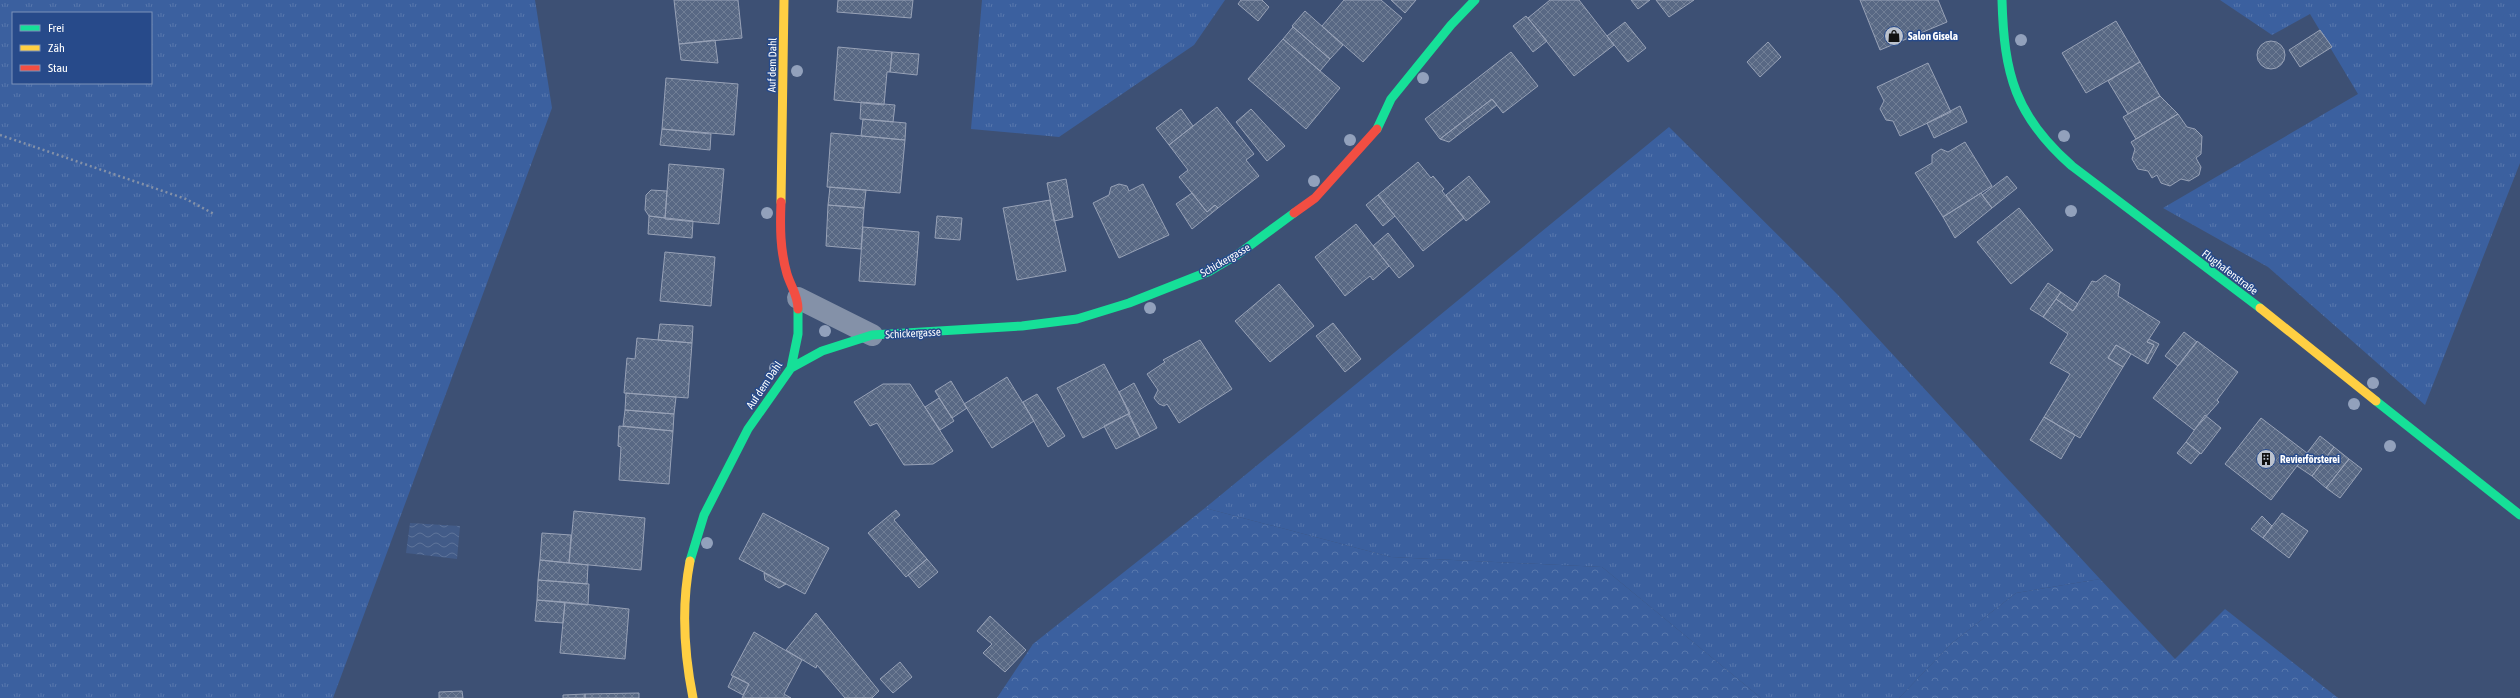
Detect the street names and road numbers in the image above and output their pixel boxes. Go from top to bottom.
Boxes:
street label: Auf dem Dahl [766,38,778,92]
street label: Schickergasse [1198,241,1252,279]
street label: Flughafenstraße [2200,247,2260,297]
street label: Schickergasse [885,326,941,340]
street label: Auf dem Dahl [744,359,784,411]

